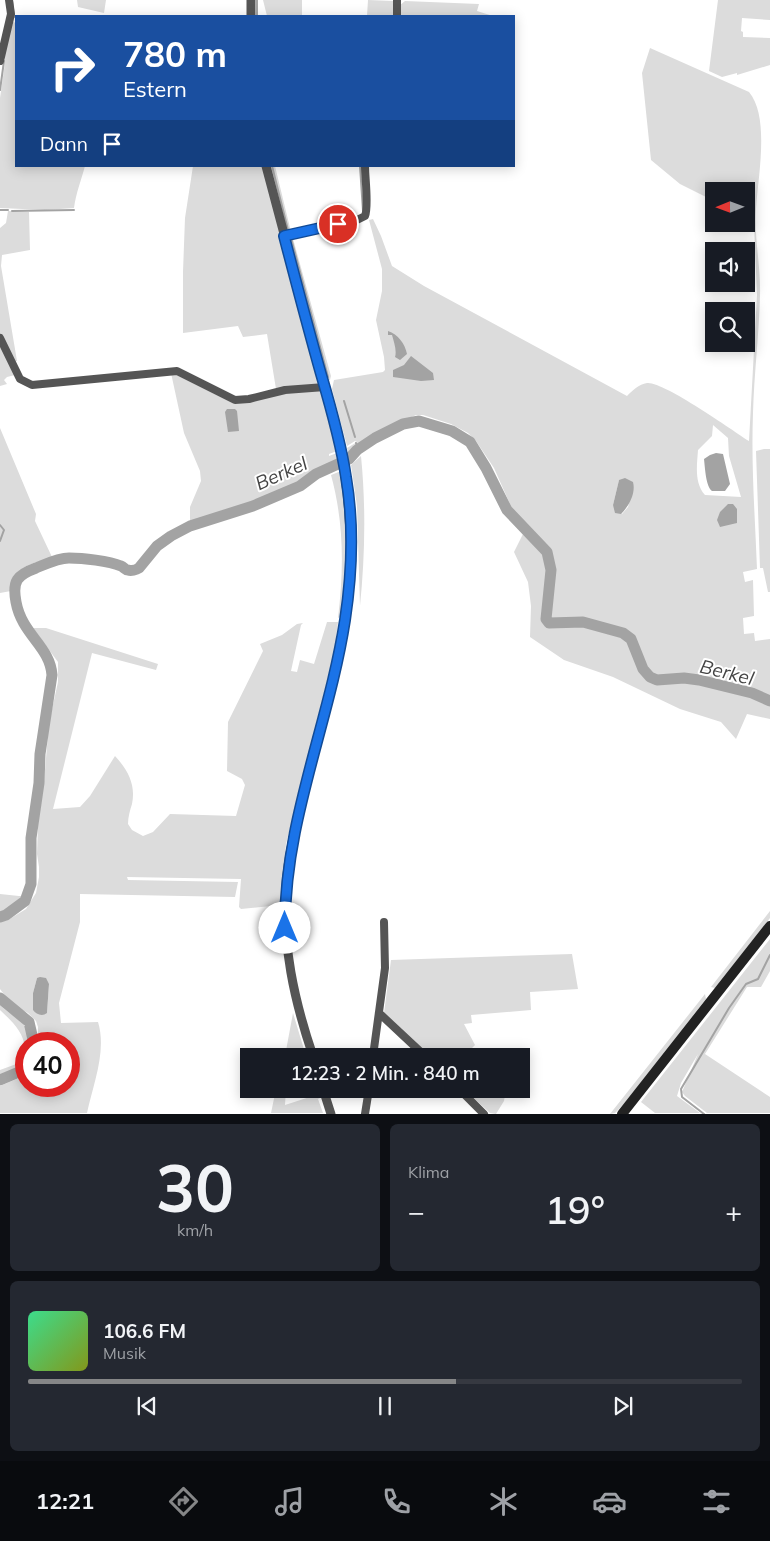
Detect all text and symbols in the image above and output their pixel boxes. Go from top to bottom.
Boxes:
text: 780 m [123,32,227,76]
icon: right [40,35,105,100]
text: Estern [123,75,187,103]
icon: arrive [98,130,126,158]
text: Dann [40,132,88,156]
north arrow [705,182,755,232]
map controls [705,182,755,352]
pin [317,203,359,245]
icon: arrive [324,210,352,238]
button: sound [705,242,755,292]
button: search [705,302,755,352]
water label: Berkel [251,451,311,495]
water label: Berkel [698,654,757,690]
position arrow [258,901,310,953]
speed limit sign: 40 [15,1032,80,1097]
text: 12:23 · 2 Min. · 840 m [290,1061,480,1085]
text: 30 [156,1147,234,1228]
text: Klima [408,1162,449,1182]
text: 19° [545,1186,605,1234]
text: − [408,1194,425,1229]
text: + [725,1194,742,1229]
text: km/h [177,1220,213,1240]
text: 106.6 FM [103,1319,186,1343]
text: Musik [103,1343,146,1363]
icon: previous [133,1392,161,1420]
icon: pause [371,1392,399,1420]
icon: next [609,1392,637,1420]
icon: directions [166,1484,201,1519]
icon: music [272,1484,307,1519]
icon: phone [379,1484,414,1519]
icon: climate [486,1484,521,1519]
icon: car [592,1484,627,1519]
icon: filters [699,1484,734,1519]
text: 12:21 [36,1487,94,1515]

